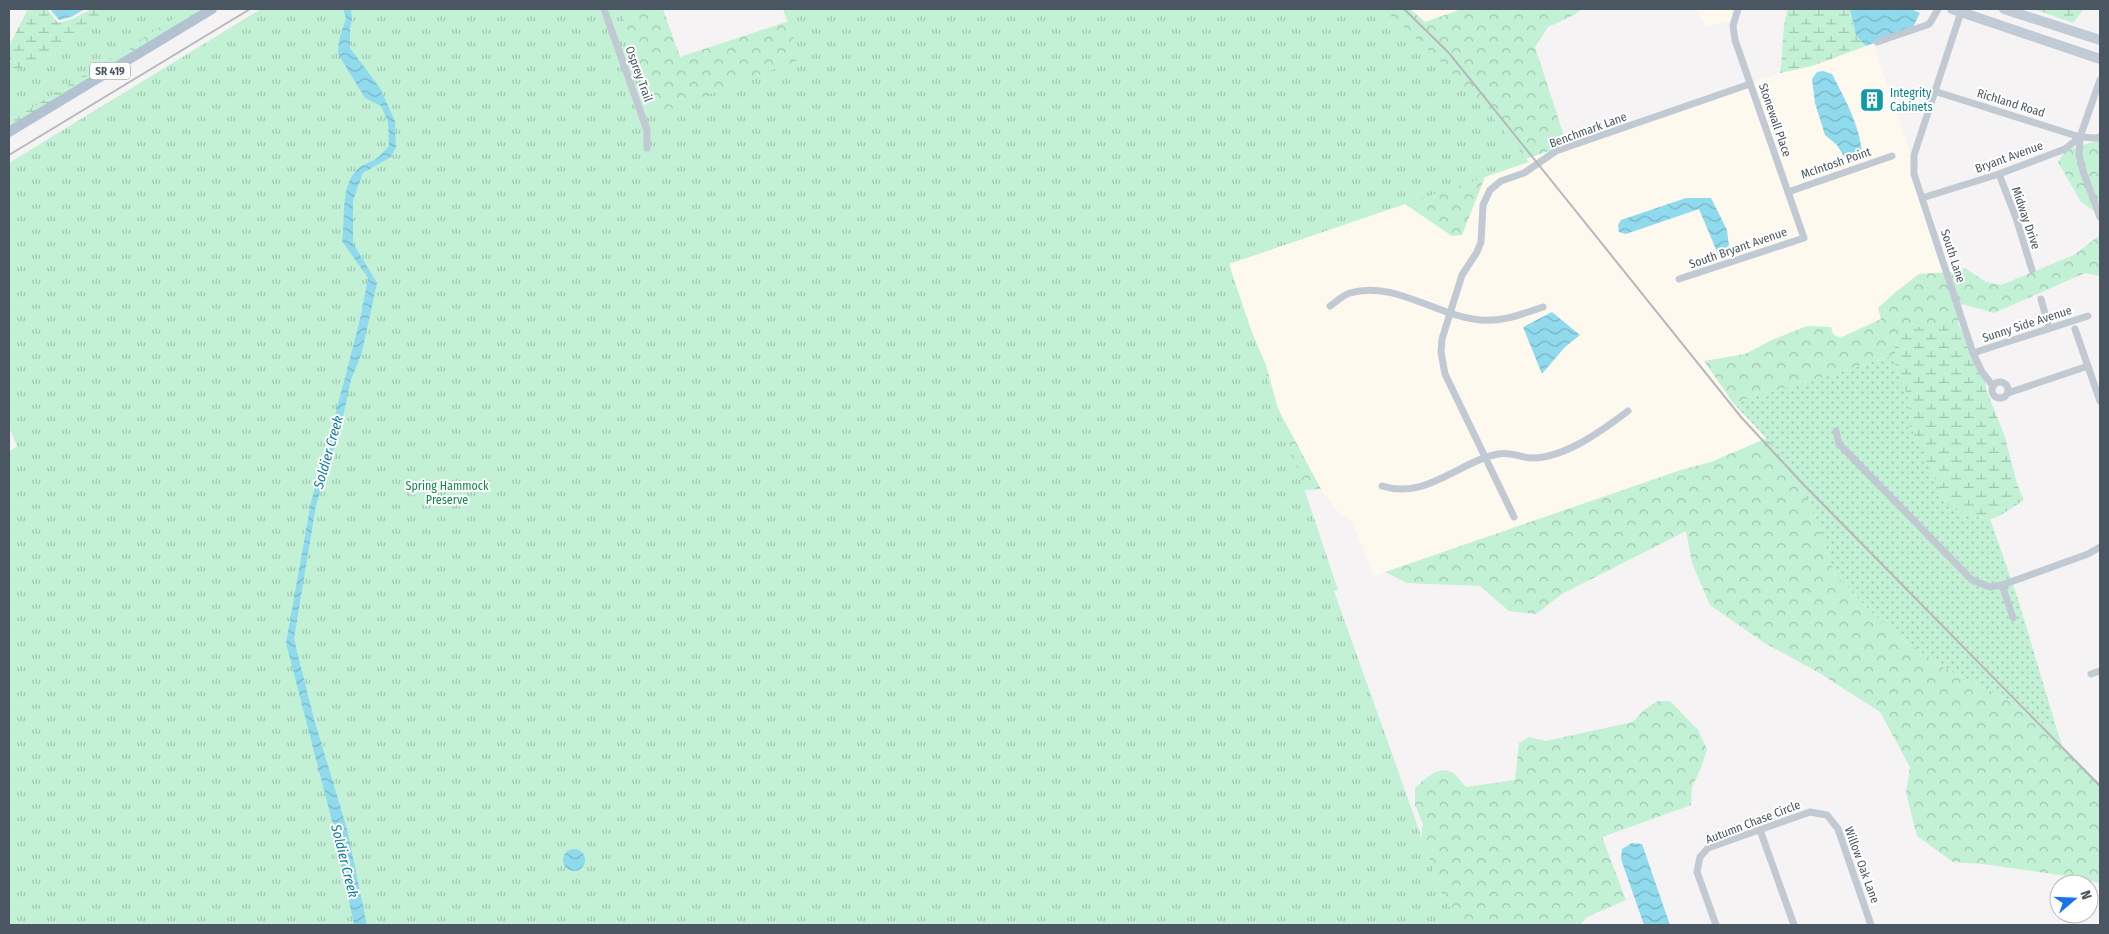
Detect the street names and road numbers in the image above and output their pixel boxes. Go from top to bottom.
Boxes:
street label: Osprey Trail [622,44,656,104]
road number: SR 419 [90,62,130,80]
street label: Stonewall Place [1756,81,1794,159]
street label: Richland Road [1975,86,2047,120]
street label: Benchmark Lane [1547,109,1629,150]
street label: Bryant Avenue [1973,138,2045,176]
street label: McIntosh Point [1799,144,1873,181]
street label: Midway Drive [2009,185,2043,251]
street label: South Bryant Avenue [1687,225,1789,271]
street label: South Lane [1938,228,1968,284]
street label: Sunny Side Avenue [1981,303,2074,345]
street label: Autumn Chase Circle [1704,797,1802,847]
street label: Willow Oak Lane [1842,825,1882,905]

